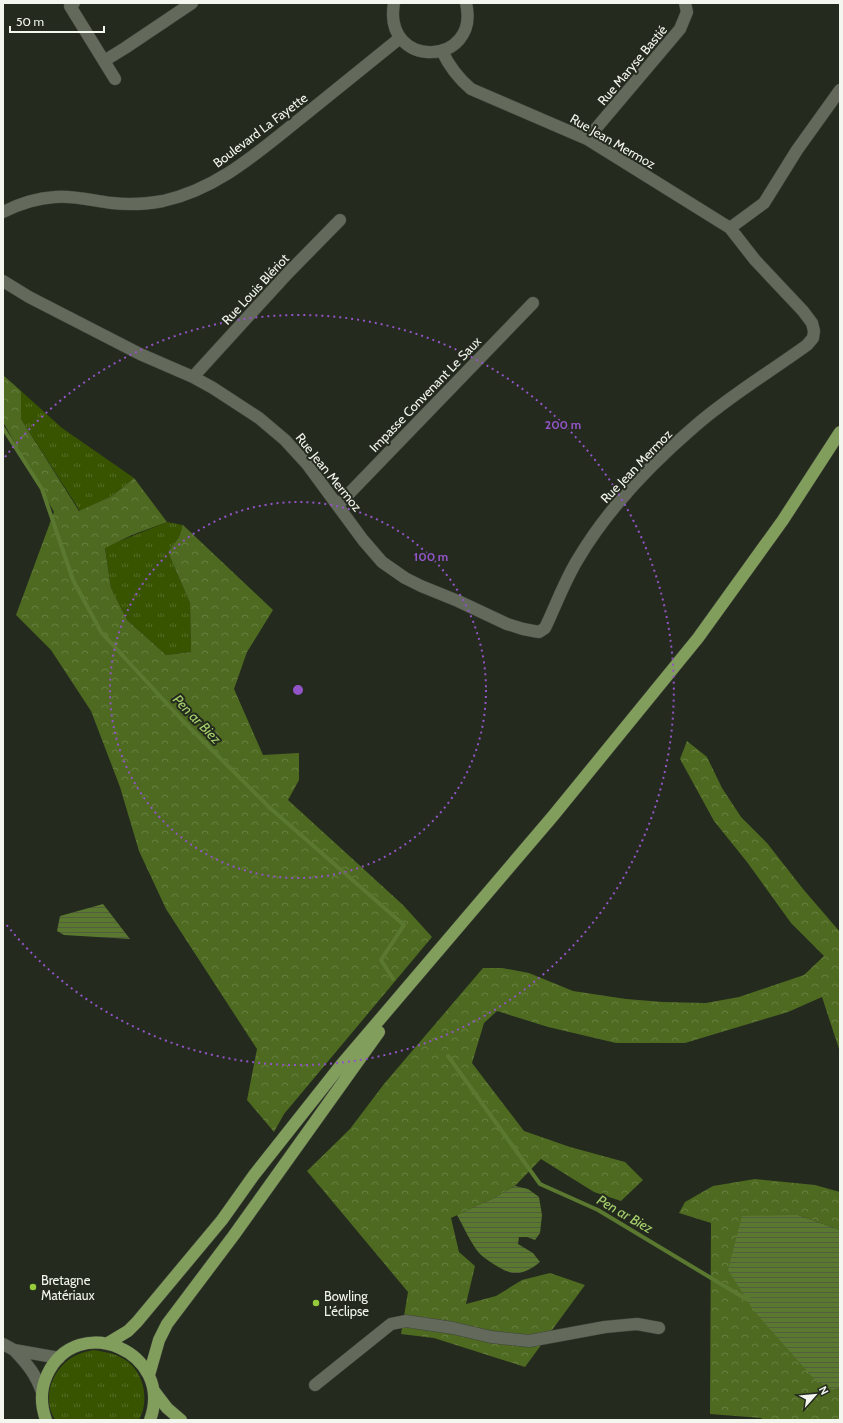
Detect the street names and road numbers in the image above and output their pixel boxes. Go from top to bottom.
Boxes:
street label: Rue Maryse Bastié [594,21,670,108]
street label: Boulevard La Fayette [210,89,311,171]
street label: Rue Jean Mermoz [567,110,659,172]
street label: Rue Louis Blériot [218,250,292,328]
street label: Impasse Convenant Le Saux [366,332,485,455]
street label: Rue Jean Mermoz [597,426,675,506]
street label: Rue Jean Mermoz [293,430,365,514]

